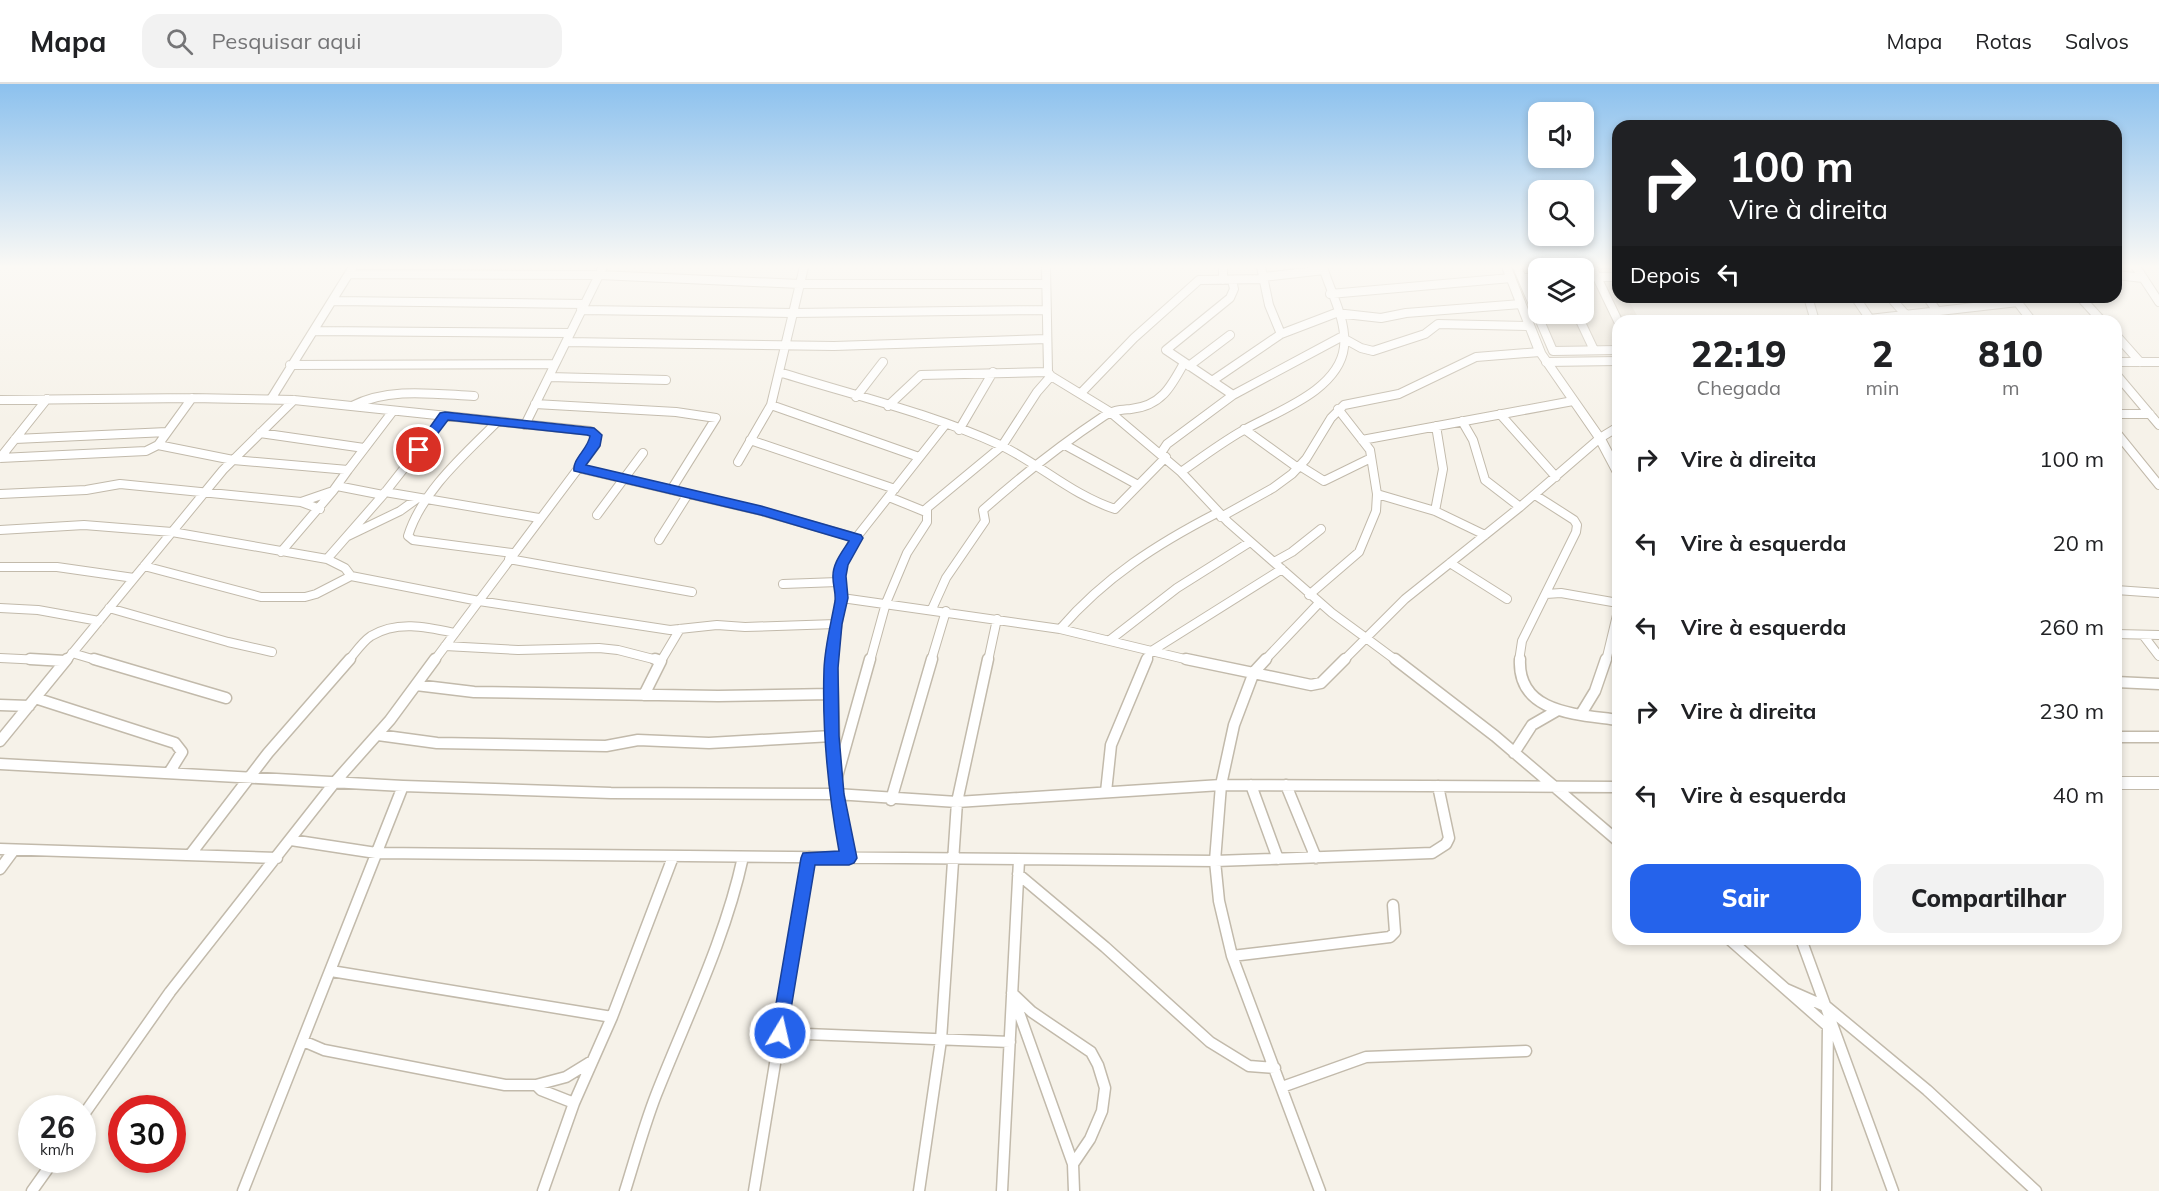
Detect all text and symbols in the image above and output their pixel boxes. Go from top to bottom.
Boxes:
search box [142,14,562,68]
text: Mapa [30,24,106,59]
icon: search [163,25,196,58]
text: Pesquisar aqui [211,27,361,55]
text: Mapa [1887,28,1942,54]
text: Rotas [1975,28,2032,54]
text: Salvos [2065,28,2129,54]
map controls [1528,102,1594,324]
button: sound [1528,102,1594,168]
text: 100 m [1729,140,1854,193]
icon: right [1630,144,1708,222]
button: search [1528,180,1594,246]
text: Vire à direita [1729,192,1888,226]
button: layers [1528,258,1594,324]
icon: left [1712,258,1745,291]
text: Depois [1630,261,1700,289]
text: 22:19 [1691,331,1787,376]
text: 2 [1872,331,1893,376]
text: 810 [1978,331,2043,376]
text: Chegada [1697,375,1781,400]
text: min [1865,375,1900,400]
text: m [2002,375,2020,400]
pin [393,424,444,475]
icon: arrive [402,433,435,466]
icon: right [1630,443,1663,476]
text: Vire à direita [1681,445,1816,473]
text: 100 m [2039,445,2104,473]
icon: left [1630,527,1663,560]
text: Vire à esquerda [1681,529,1846,557]
text: 20 m [2053,529,2104,557]
icon: left [1630,611,1663,644]
text: Vire à esquerda [1681,613,1846,641]
text: 260 m [2039,613,2104,641]
icon: right [1630,695,1663,728]
text: Vire à direita [1681,697,1816,725]
text: 230 m [2039,697,2104,725]
icon: left [1630,779,1663,812]
text: Vire à esquerda [1681,781,1846,809]
text: 40 m [2053,781,2104,809]
button: Sair [1630,864,1861,933]
button: Compartilhar [1873,864,2104,933]
position arrow [748,1001,812,1065]
speed limit sign: 30 [108,1095,186,1173]
text: 26 [39,1108,75,1146]
text: km/h [40,1140,74,1159]

